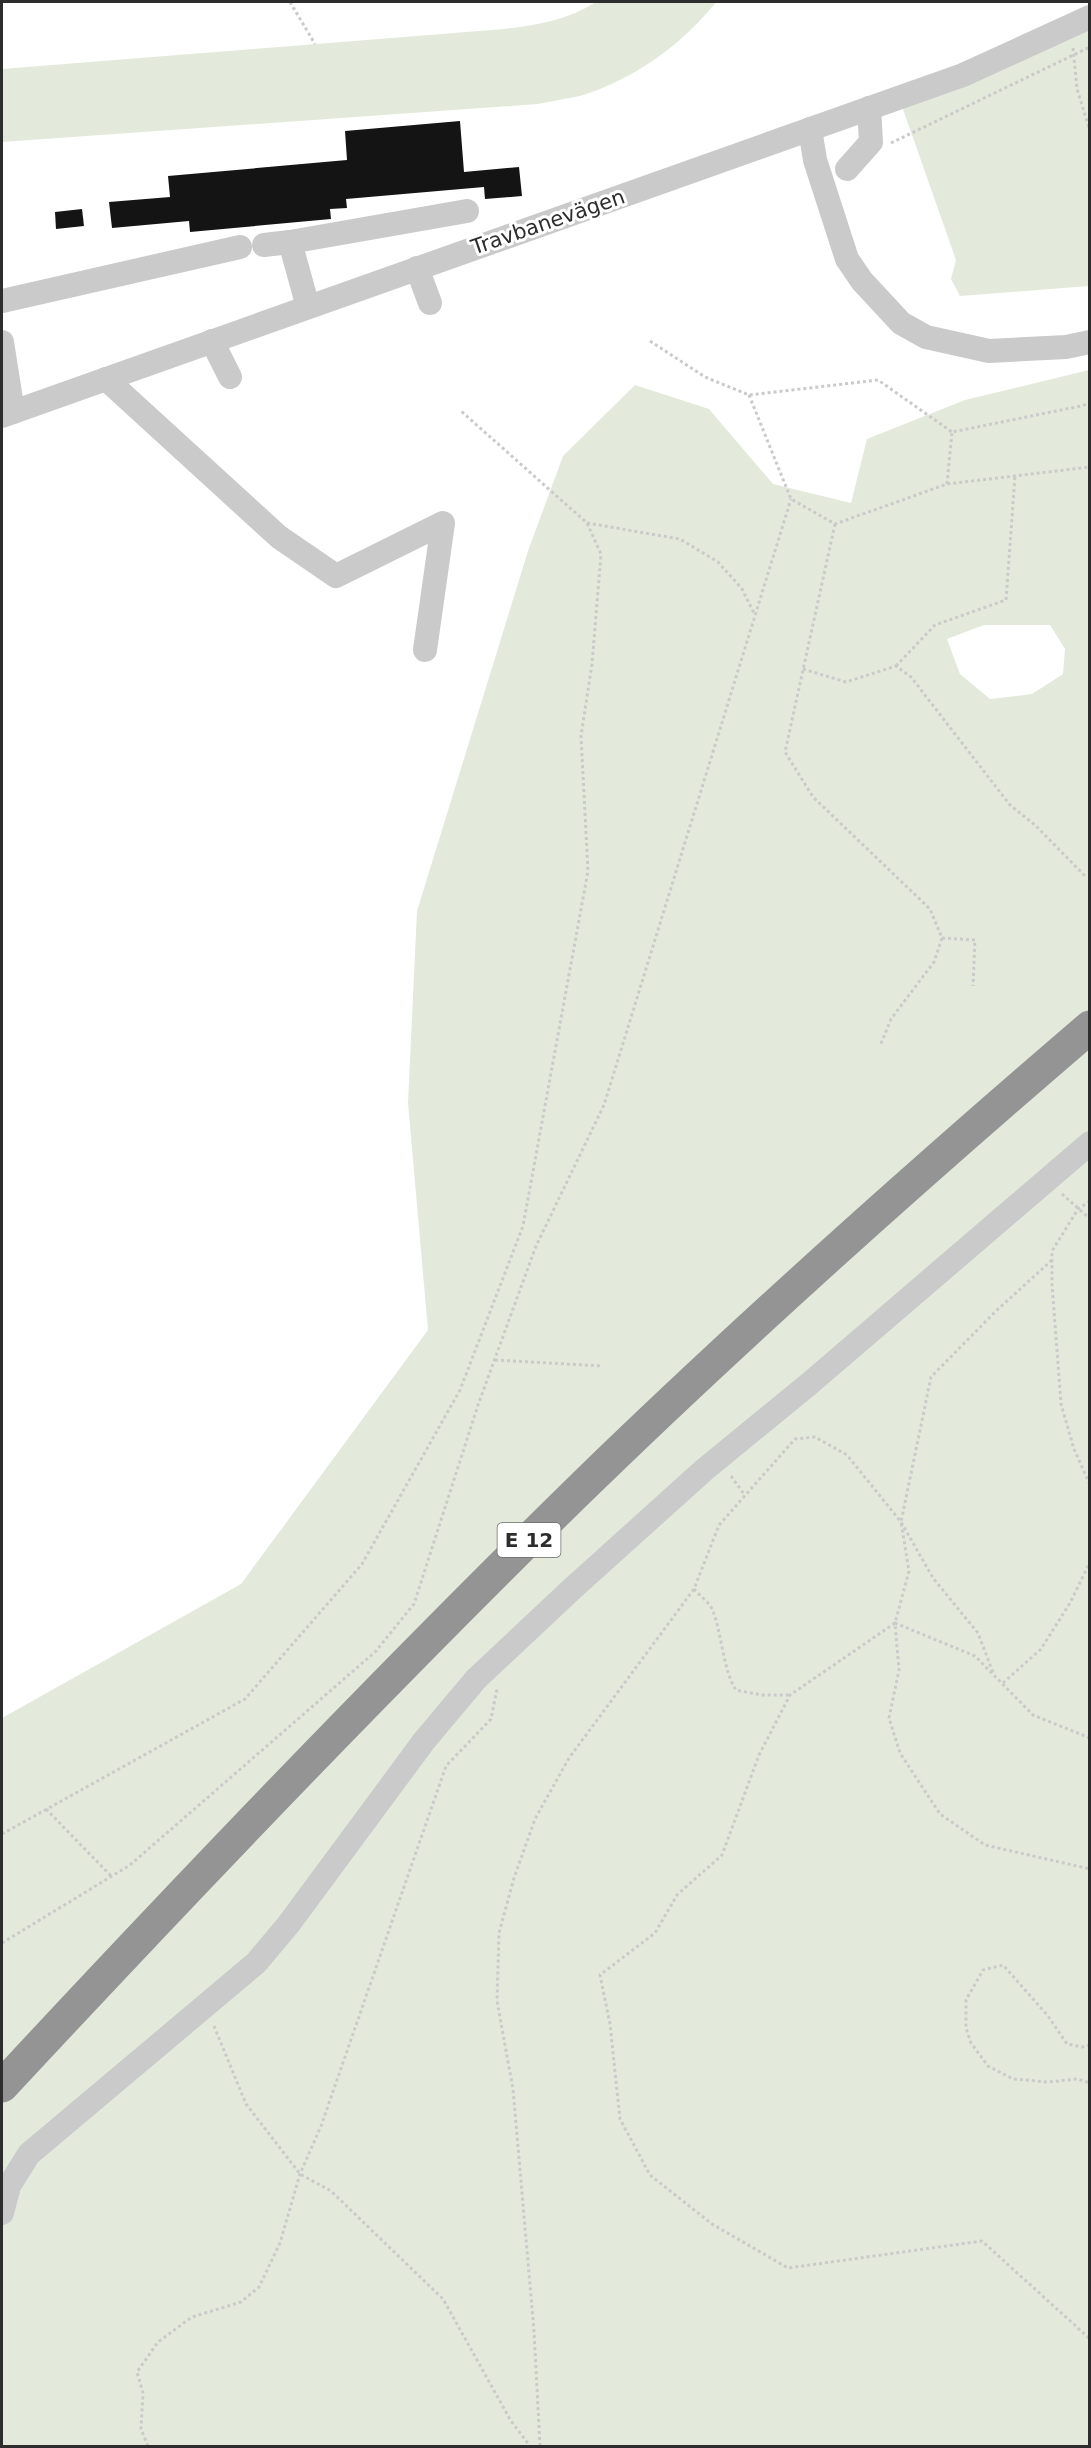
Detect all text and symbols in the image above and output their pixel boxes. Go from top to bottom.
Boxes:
street label: Travbanevägen [467,184,628,260]
road number: E 12 [498,1523,560,1557]

